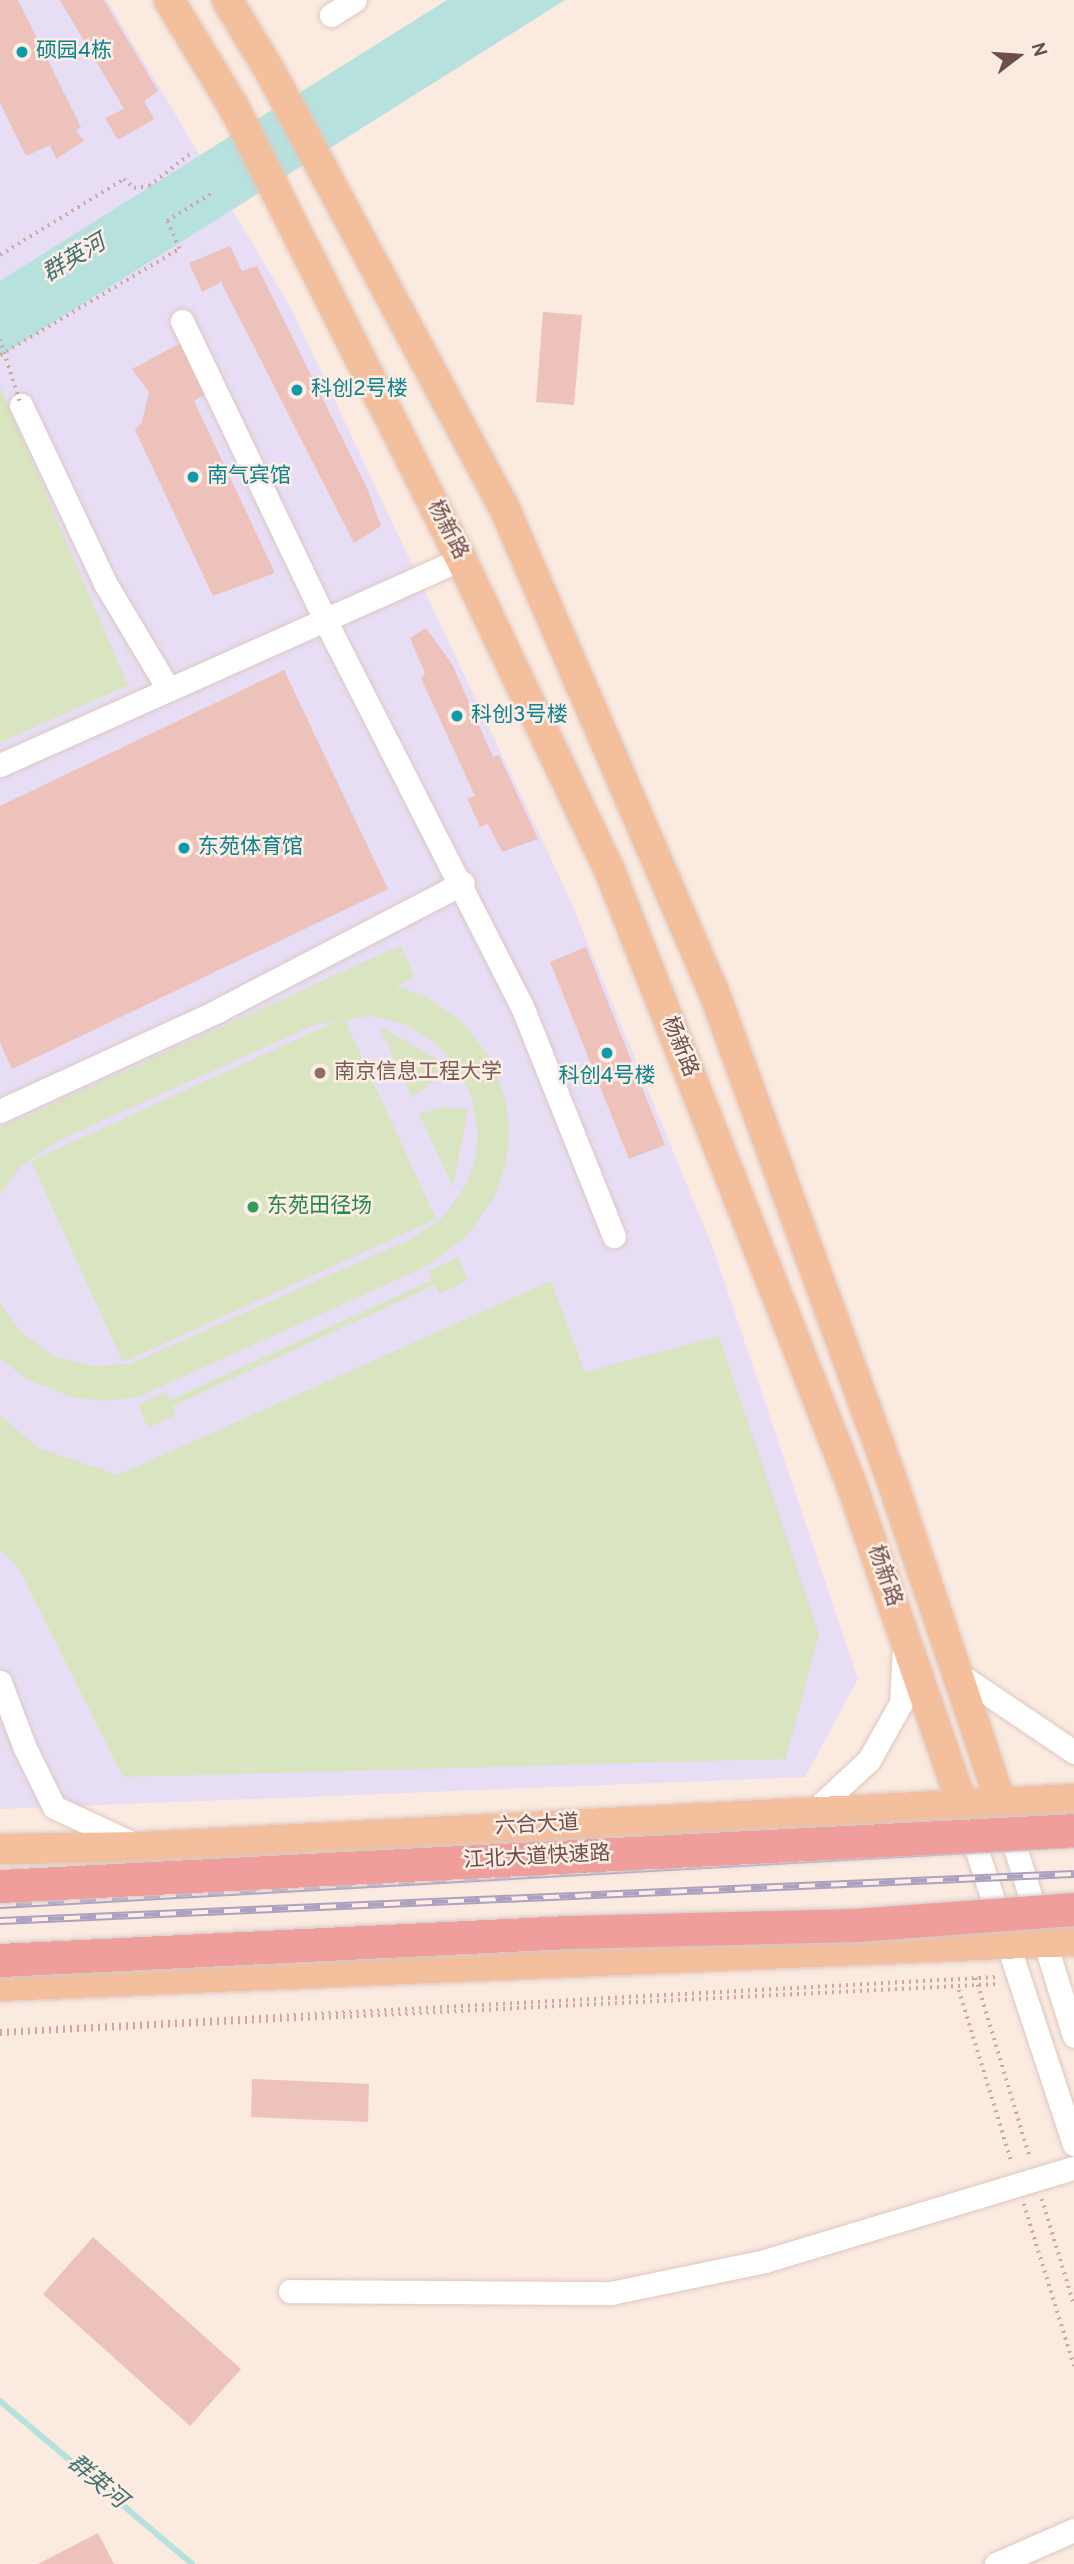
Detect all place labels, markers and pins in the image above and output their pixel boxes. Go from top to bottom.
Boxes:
place label: 硕园4栋 [36,39,112,65]
marker: 硕园4栋 [14,44,30,60]
place label: 科创2号楼 [311,377,408,403]
marker: 科创2号楼 [289,382,305,398]
place label: 南气宾馆 [207,464,291,490]
marker: 南气宾馆 [185,469,201,485]
place label: 科创3号楼 [471,703,568,729]
marker: 科创3号楼 [449,708,465,724]
place label: 东苑体育馆 [198,835,303,861]
marker: 东苑体育馆 [176,840,192,856]
marker: 科创4号楼 [599,1045,615,1061]
place label: 南京信息工程大学 [334,1060,502,1086]
place label: 科创4号楼 [558,1064,656,1090]
marker: 南京信息工程大学 [312,1065,328,1081]
place label: 东苑田径场 [267,1194,372,1220]
marker: 东苑田径场 [245,1199,261,1215]

